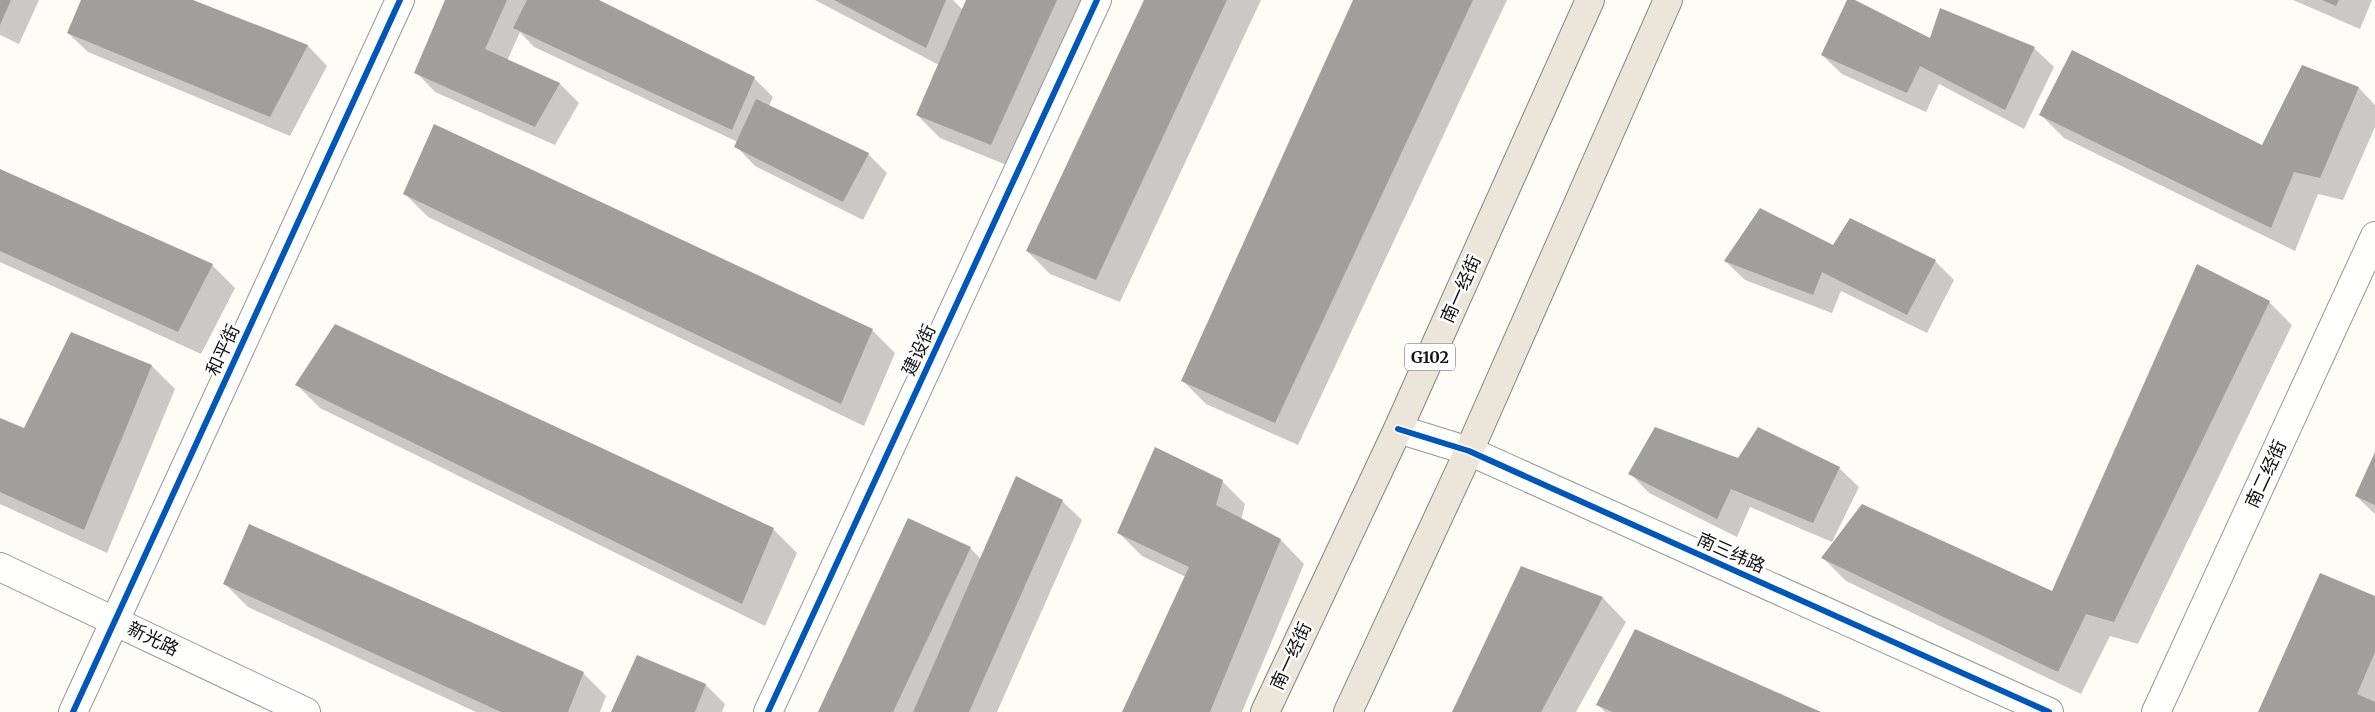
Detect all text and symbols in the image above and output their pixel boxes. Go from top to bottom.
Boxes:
street label: 南一经街 [1435,251,1486,326]
street label: 和平街 [201,320,244,379]
street label: 建设街 [897,320,940,379]
road number: G102 [1405,344,1455,371]
street label: 南二经街 [2240,436,2291,511]
street label: 南三纬路 [1694,527,1769,578]
street label: 新光路 [124,616,183,661]
street label: 南一经街 [1265,618,1316,693]

